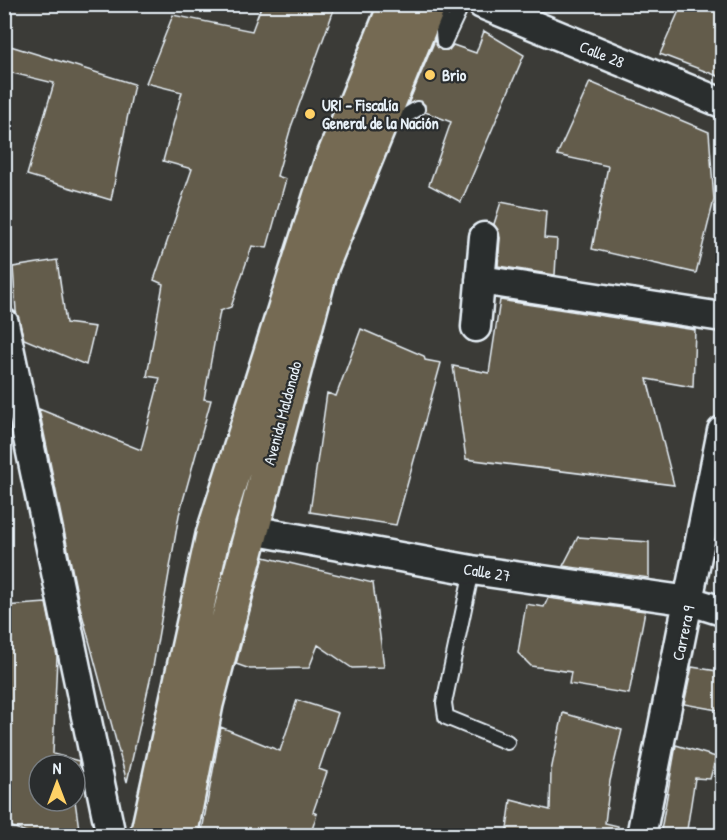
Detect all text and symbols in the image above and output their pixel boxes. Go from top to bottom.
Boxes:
street label: Calle 28 [576,35,628,73]
place label: Brio [442,64,467,86]
marker: Brio [423,68,437,82]
place label: URI - Fiscalía General de la Nación [322,94,439,134]
marker: URI - Fiscalía General de la Nación [303,107,317,121]
street label: Avenida Maldonado [258,358,307,467]
street label: Calle 27 [462,557,512,587]
street label: Carrera 9 [666,603,700,663]
north arrow [27,753,87,813]
text: N [53,757,62,779]

